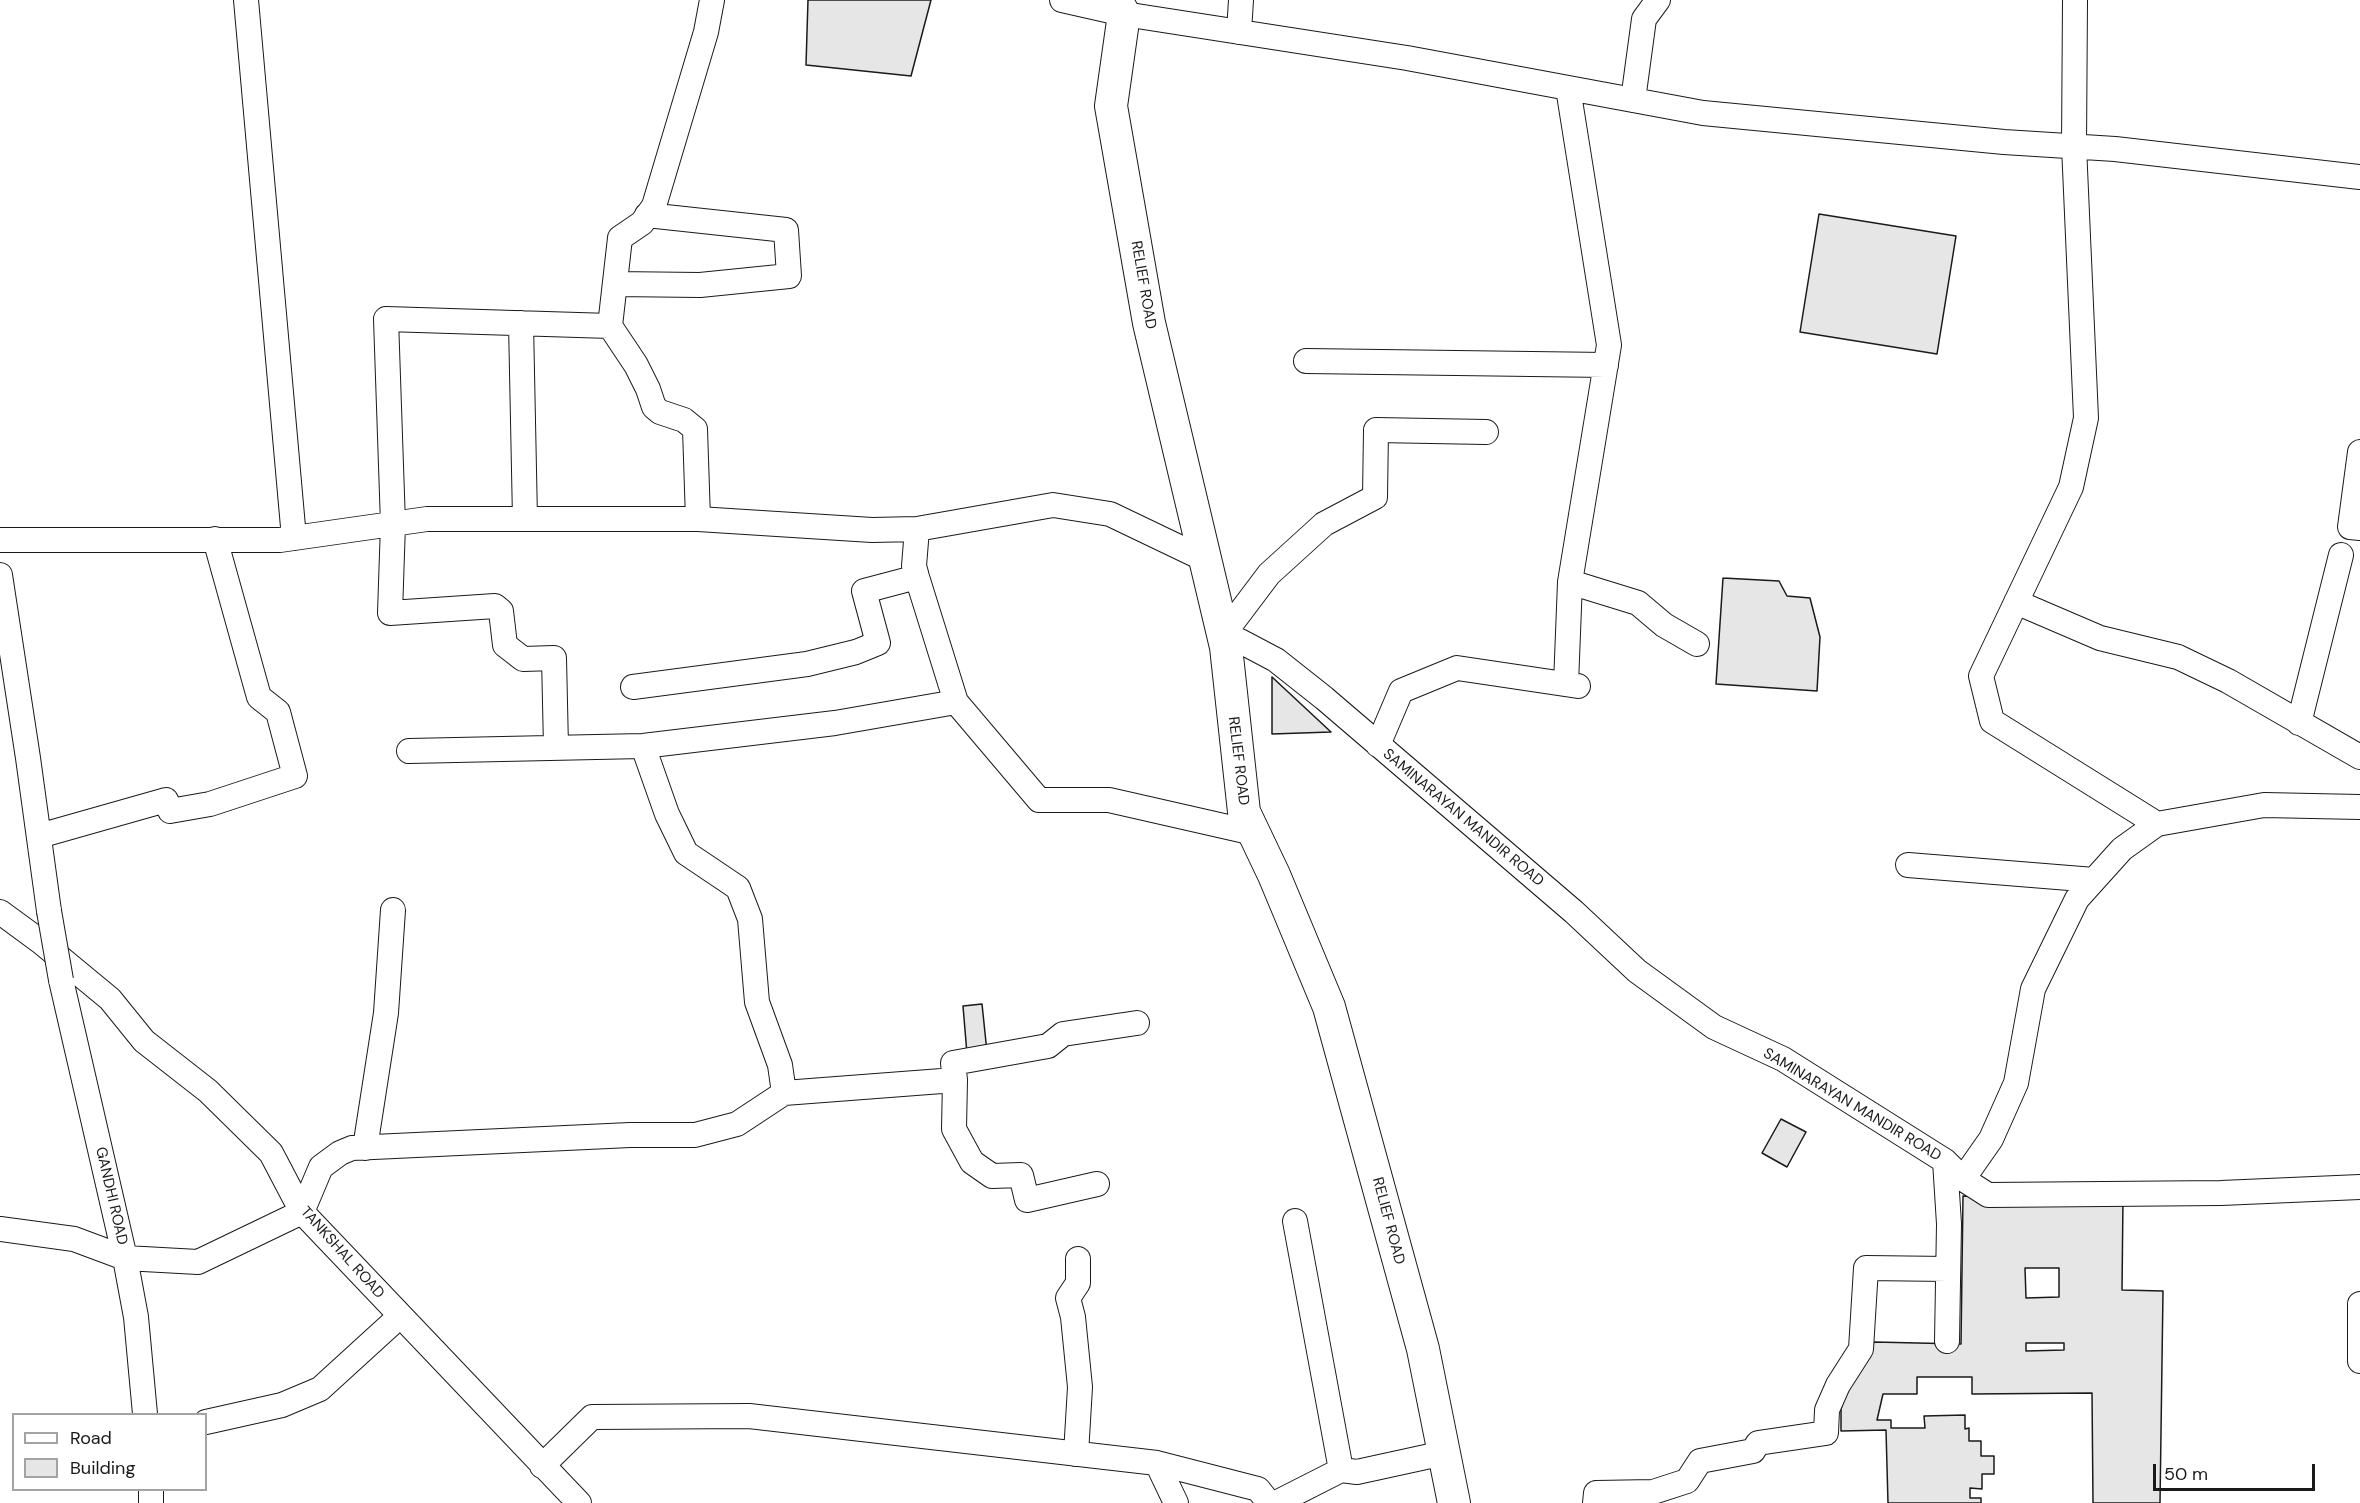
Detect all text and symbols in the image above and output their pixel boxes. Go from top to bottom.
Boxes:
street label: RELIEF ROAD [1126,239,1160,331]
street label: RELIEF ROAD [1224,716,1252,806]
street label: SAMINARAYAN MANDIR ROAD [1379,745,1547,891]
street label: SAMINARAYAN MANDIR ROAD [1760,1045,1944,1165]
street label: GANDHI ROAD [91,1145,131,1247]
street label: RELIEF ROAD [1368,1176,1408,1266]
street label: TANKSHAL ROAD [296,1203,388,1303]
legend [12,1413,207,1491]
text: Road [70,1426,112,1450]
scale bar [2156,1452,2318,1490]
text: Building [70,1456,135,1480]
text: 50 m [2164,1462,2208,1486]

